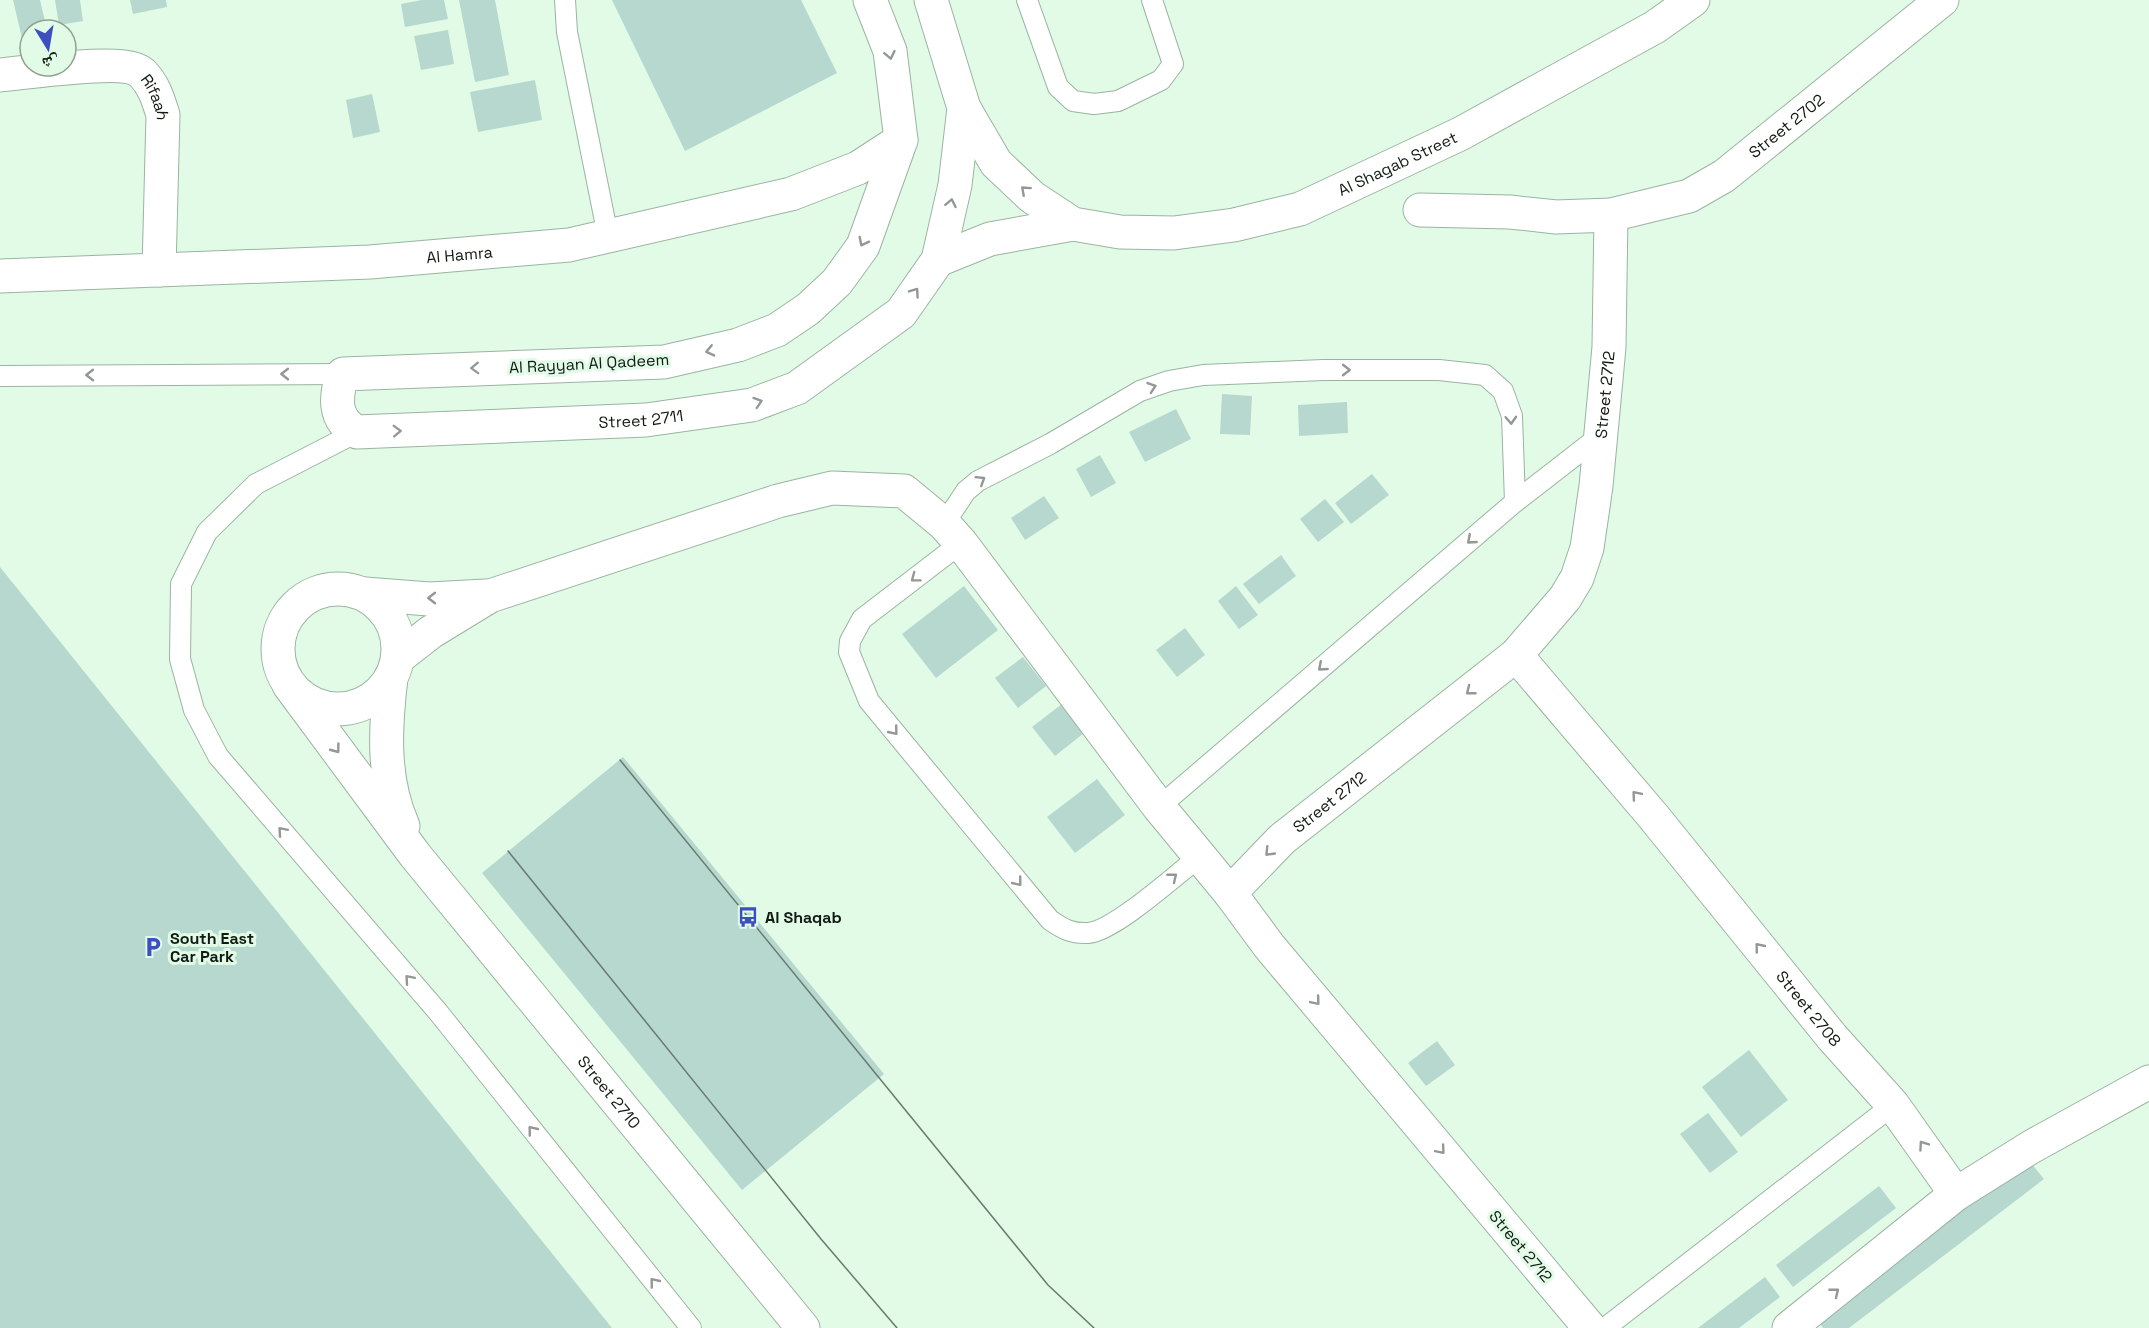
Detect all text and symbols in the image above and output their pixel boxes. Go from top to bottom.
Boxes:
north arrow [18,18,78,78]
text: ش [40,50,61,74]
one-way arrow [883,50,896,60]
street label: Rifaah [136,70,173,121]
street label: Street 2702 [1744,89,1829,163]
street label: Al Shagab Street [1335,127,1461,201]
one-way arrow [1021,186,1032,197]
one-way arrow [943,198,956,208]
one-way arrow [859,236,871,247]
street label: Al Hamra [425,242,494,268]
one-way arrow [908,288,919,299]
one-way arrow [706,344,716,357]
street label: Al Rayyan Al Qadeem [508,349,670,378]
street label: Street 2712 [1591,350,1620,439]
one-way arrow [470,362,479,374]
one-way arrow [1341,364,1350,376]
one-way arrow [280,368,289,380]
one-way arrow [85,369,94,381]
one-way arrow [1146,381,1157,394]
one-way arrow [752,397,763,409]
street label: Street 2711 [598,405,685,433]
one-way arrow [1505,416,1518,425]
one-way arrow [392,425,401,437]
one-way arrow [975,475,985,487]
one-way arrow [1467,533,1477,544]
one-way arrow [910,571,921,582]
one-way arrow [427,592,436,605]
one-way arrow [1318,659,1329,670]
one-way arrow [1466,684,1477,695]
one-way arrow [887,725,898,736]
one-way arrow [329,742,340,753]
street label: Street 2712 [1289,767,1371,838]
one-way arrow [1632,791,1643,802]
one-way arrow [278,827,289,838]
one-way arrow [1265,846,1276,856]
one-way arrow [1167,873,1178,884]
one-way arrow [1011,875,1022,886]
bus stop icon: Al Shaqab [736,905,760,929]
place label: Al Shaqab [765,907,842,928]
place label: South East Car Park [170,928,254,967]
parking icon: South East Car Park [141,935,165,959]
one-way arrow [1755,942,1766,953]
street label: Street 2708 [1771,966,1846,1051]
one-way arrow [406,975,417,986]
one-way arrow [1308,994,1319,1005]
street label: Street 2710 [573,1051,645,1133]
one-way arrow [529,1126,540,1137]
one-way arrow [1919,1141,1930,1152]
one-way arrow [1434,1143,1445,1154]
street label: Street 2712 [1484,1206,1557,1287]
one-way arrow [650,1278,661,1289]
one-way arrow [1828,1288,1839,1299]

